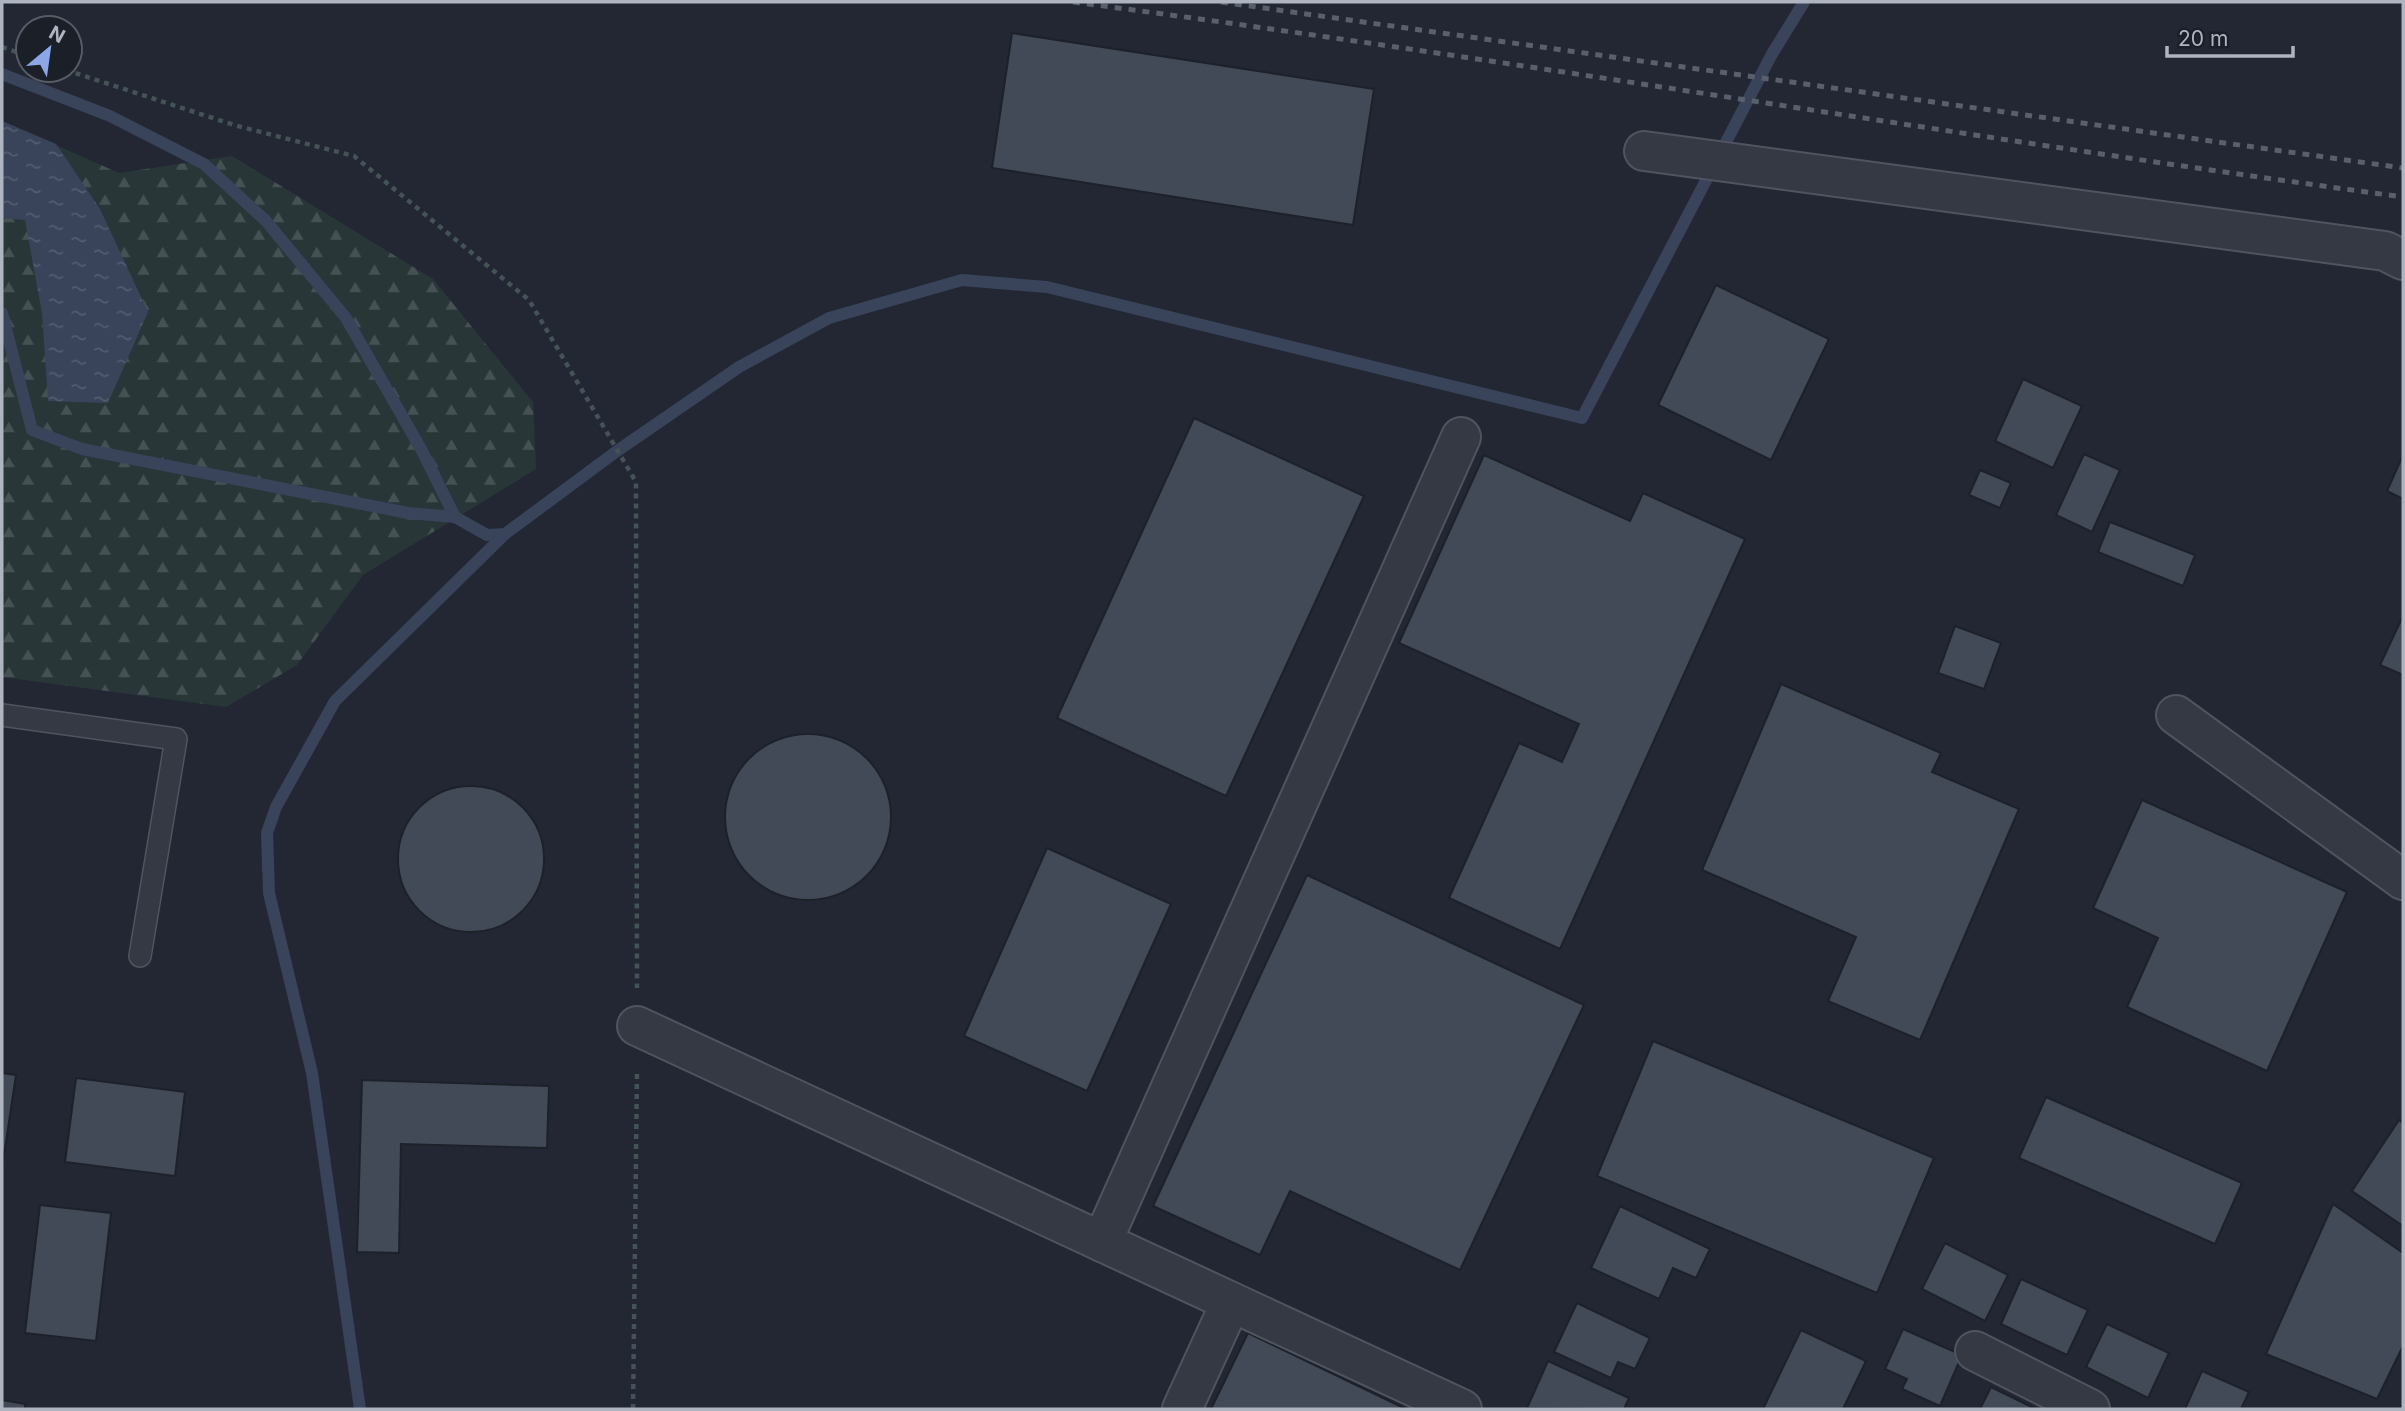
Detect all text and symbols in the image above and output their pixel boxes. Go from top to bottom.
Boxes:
north arrow [14,14,84,84]
scale bar [2167,14,2293,58]
text: N [45,21,69,48]
text: 20 m [2178,26,2228,51]

